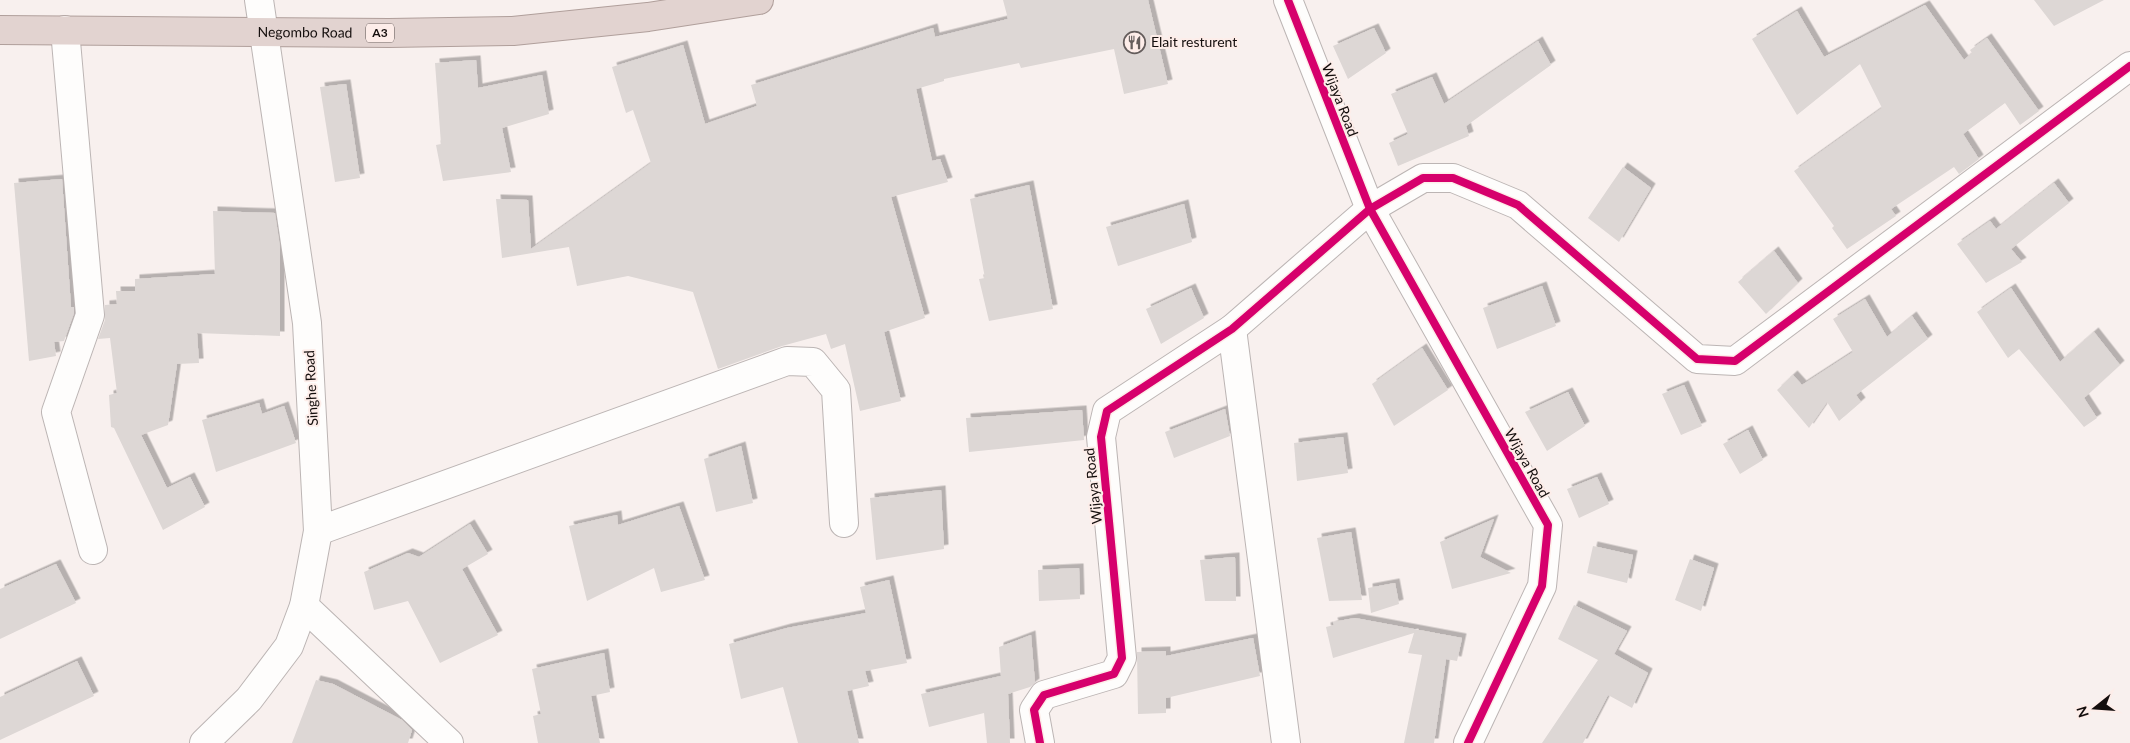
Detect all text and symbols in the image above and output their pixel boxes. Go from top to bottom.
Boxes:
street label: Negombo Road [257,23,353,41]
road number: A3 [366,23,394,42]
restaurant icon: Elait resturent [1123,30,1147,54]
place label: Elait resturent [1151,33,1237,50]
street label: Wijaya Road [1319,61,1362,139]
street label: Singhe Road [300,350,321,426]
street label: Wijaya Road [1501,425,1553,500]
street label: Wijaya Road [1080,447,1105,525]
north arrow [2070,683,2120,733]
text: N [2072,704,2092,720]

